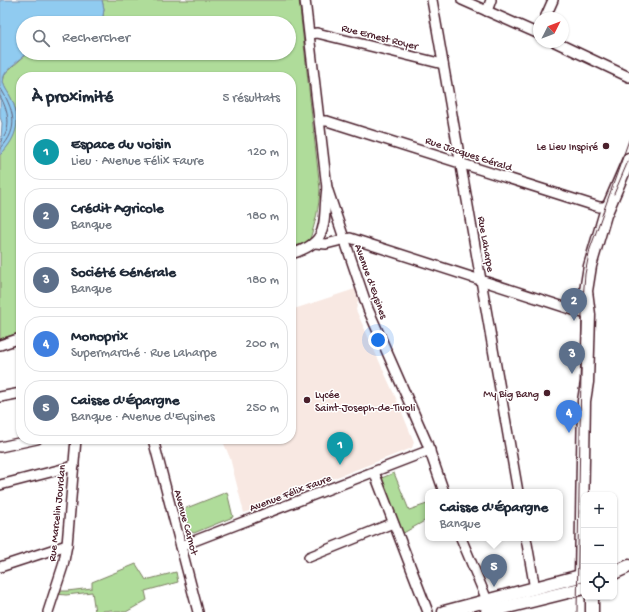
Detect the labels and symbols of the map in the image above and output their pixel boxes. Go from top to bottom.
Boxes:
north arrow [533,12,569,48]
street label: Rue Ernest Royer [340,23,420,54]
street label: Rue Jacques Gérald [424,135,515,175]
marker: Le Lieu Inspiré [601,141,611,151]
place label: Le Lieu Inspiré [537,142,598,154]
street label: Rue Laharpe [474,216,496,273]
street label: Avenue d'Eysines [351,243,390,322]
pin: 2 [561,288,587,321]
your location [368,330,388,350]
pin: 3 [559,341,585,374]
marker: My Big Bang [542,388,552,398]
place label: My Big Bang [483,389,539,401]
place label: Lycée Saint-Joseph-de-Tivoli [315,390,415,415]
marker: Lycée Saint-Joseph-de-Tivoli [302,395,312,405]
pin: 4 [556,400,582,433]
pin: 1 [327,432,353,465]
street label: Rue Marcelin Jourdan [47,463,69,562]
street label: Avenue Félix Faure [248,473,334,515]
street label: Avenue Carnot [171,489,200,558]
pin: 5 [481,554,507,587]

